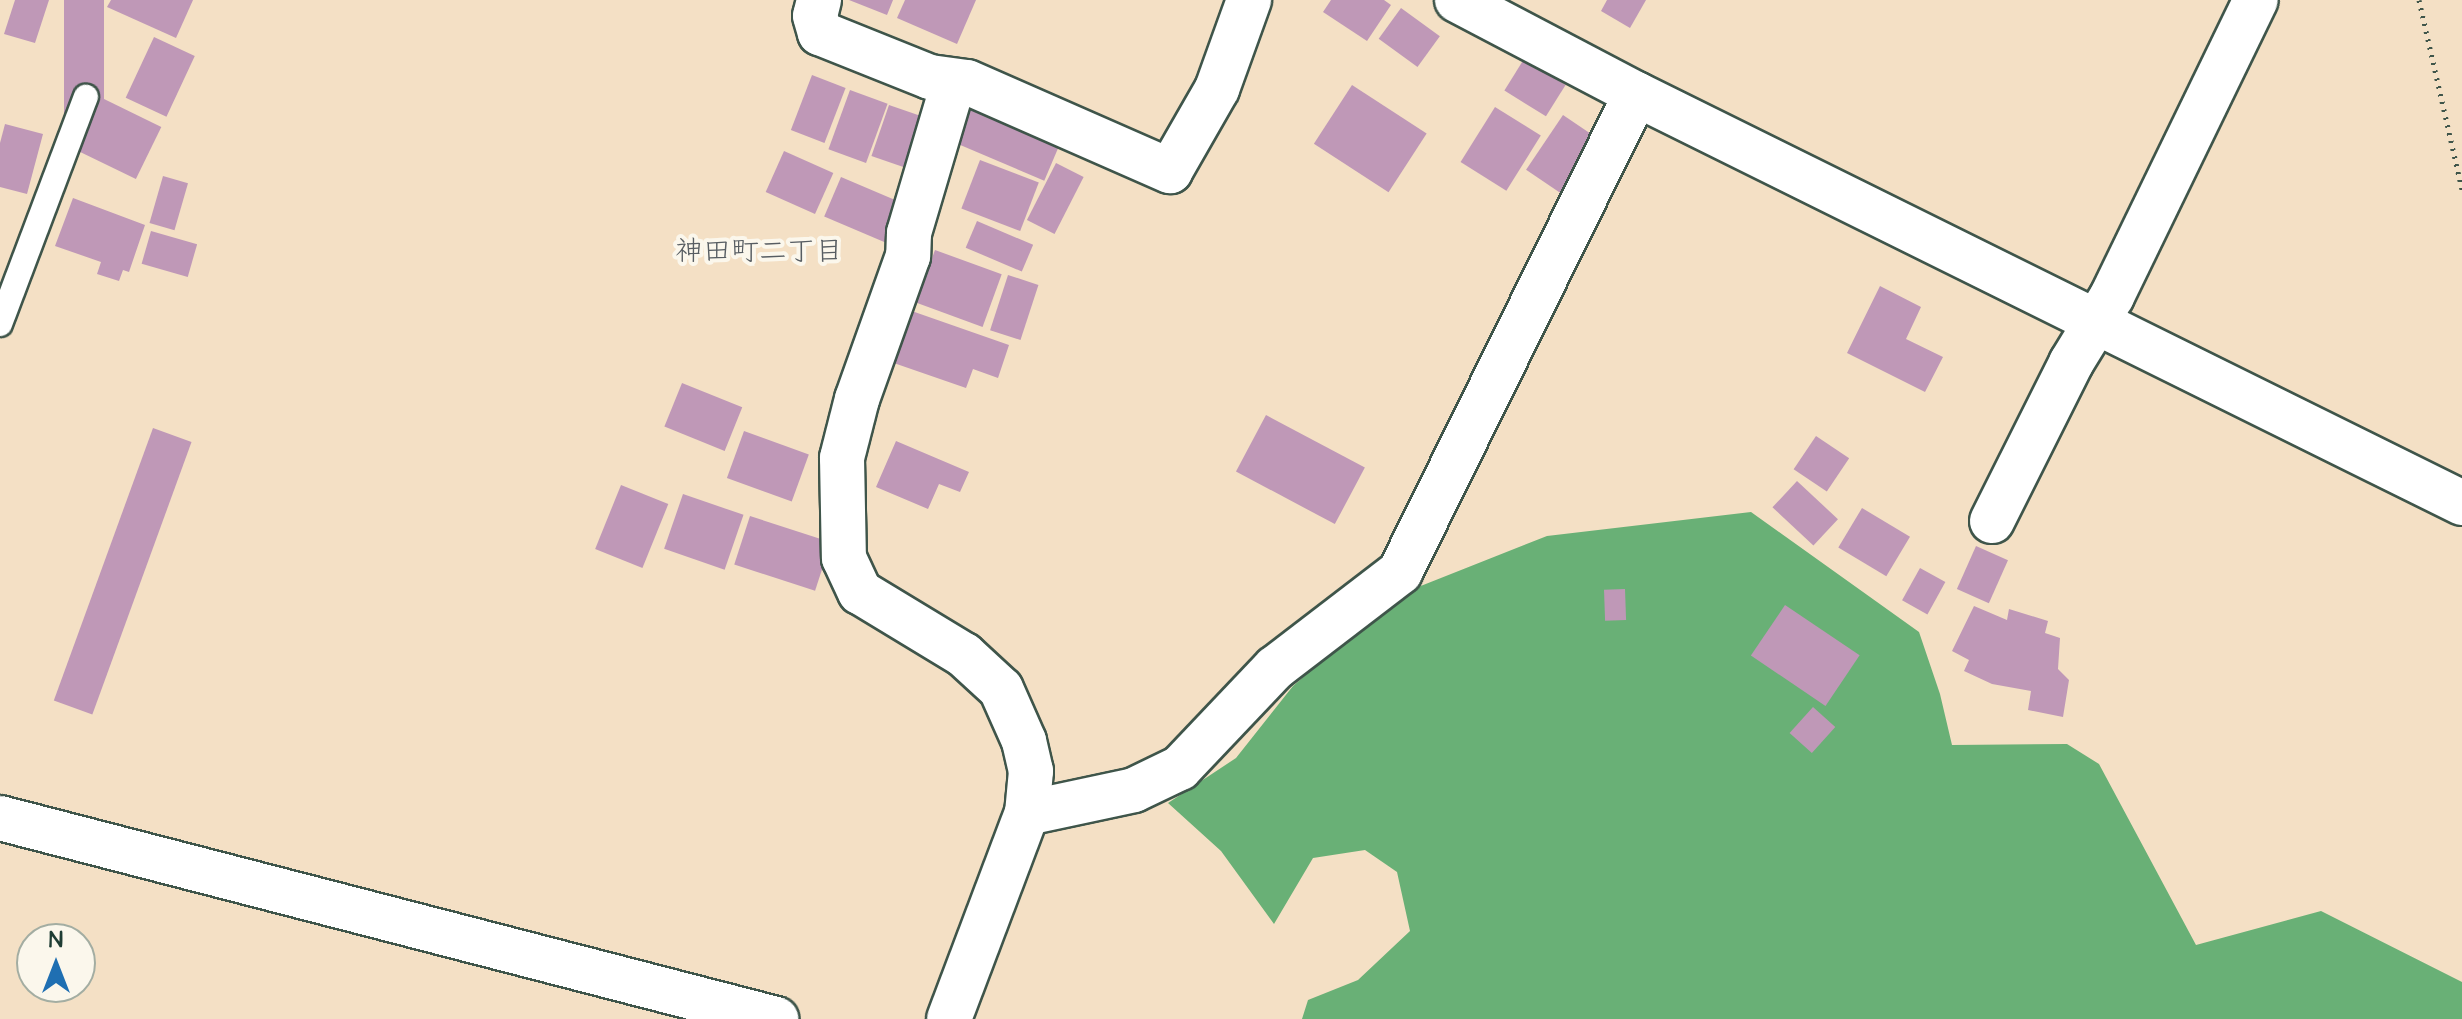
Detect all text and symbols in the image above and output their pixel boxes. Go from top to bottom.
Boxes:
district label: 神田町二丁目 [675,235,843,269]
north arrow [16,923,96,1003]
text: N [49,925,63,956]

